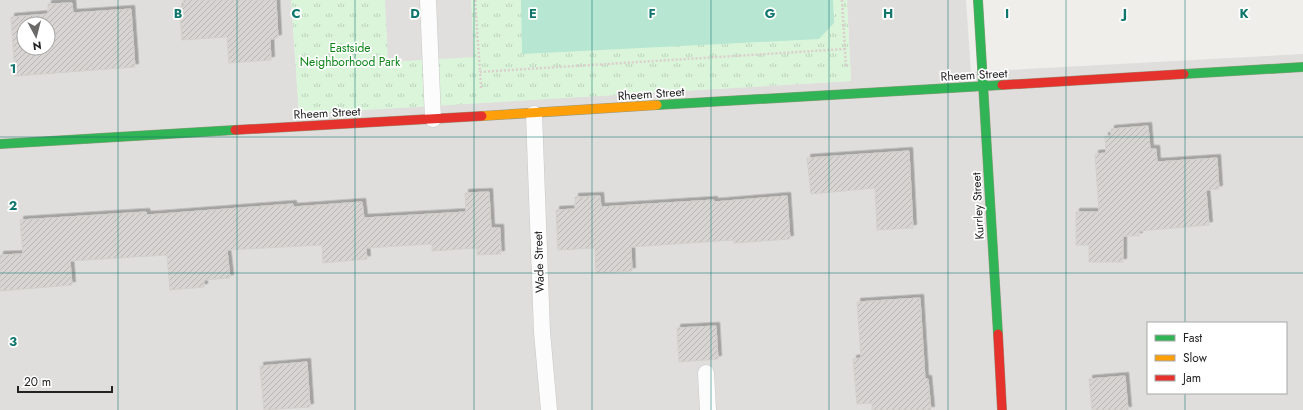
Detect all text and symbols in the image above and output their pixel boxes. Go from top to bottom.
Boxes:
text: B [174,4,183,23]
text: C [291,4,301,23]
text: D [410,4,420,23]
text: E [529,4,537,23]
text: F [648,4,656,23]
text: G [765,4,776,23]
text: H [883,4,893,23]
text: I [1005,4,1009,23]
text: J [1120,4,1127,23]
text: K [1239,4,1249,23]
north arrow [16,16,56,56]
text: N [32,37,43,54]
park label: Eastside Neighborhood Park [300,39,401,71]
text: 1 [10,59,16,78]
street label: Rheem Street [940,64,1008,86]
street label: Rheem Street [617,83,685,105]
street label: Rheem Street [293,102,361,124]
street label: Kurrley Street [967,172,989,240]
text: 2 [9,196,17,215]
street label: Wade Street [529,231,549,293]
legend [1147,322,1287,394]
text: Fast [1183,329,1202,347]
text: 3 [9,332,17,351]
text: Slow [1183,349,1208,367]
scale bar [18,368,112,394]
text: Jam [1181,369,1201,387]
text: 20 m [24,373,51,391]

